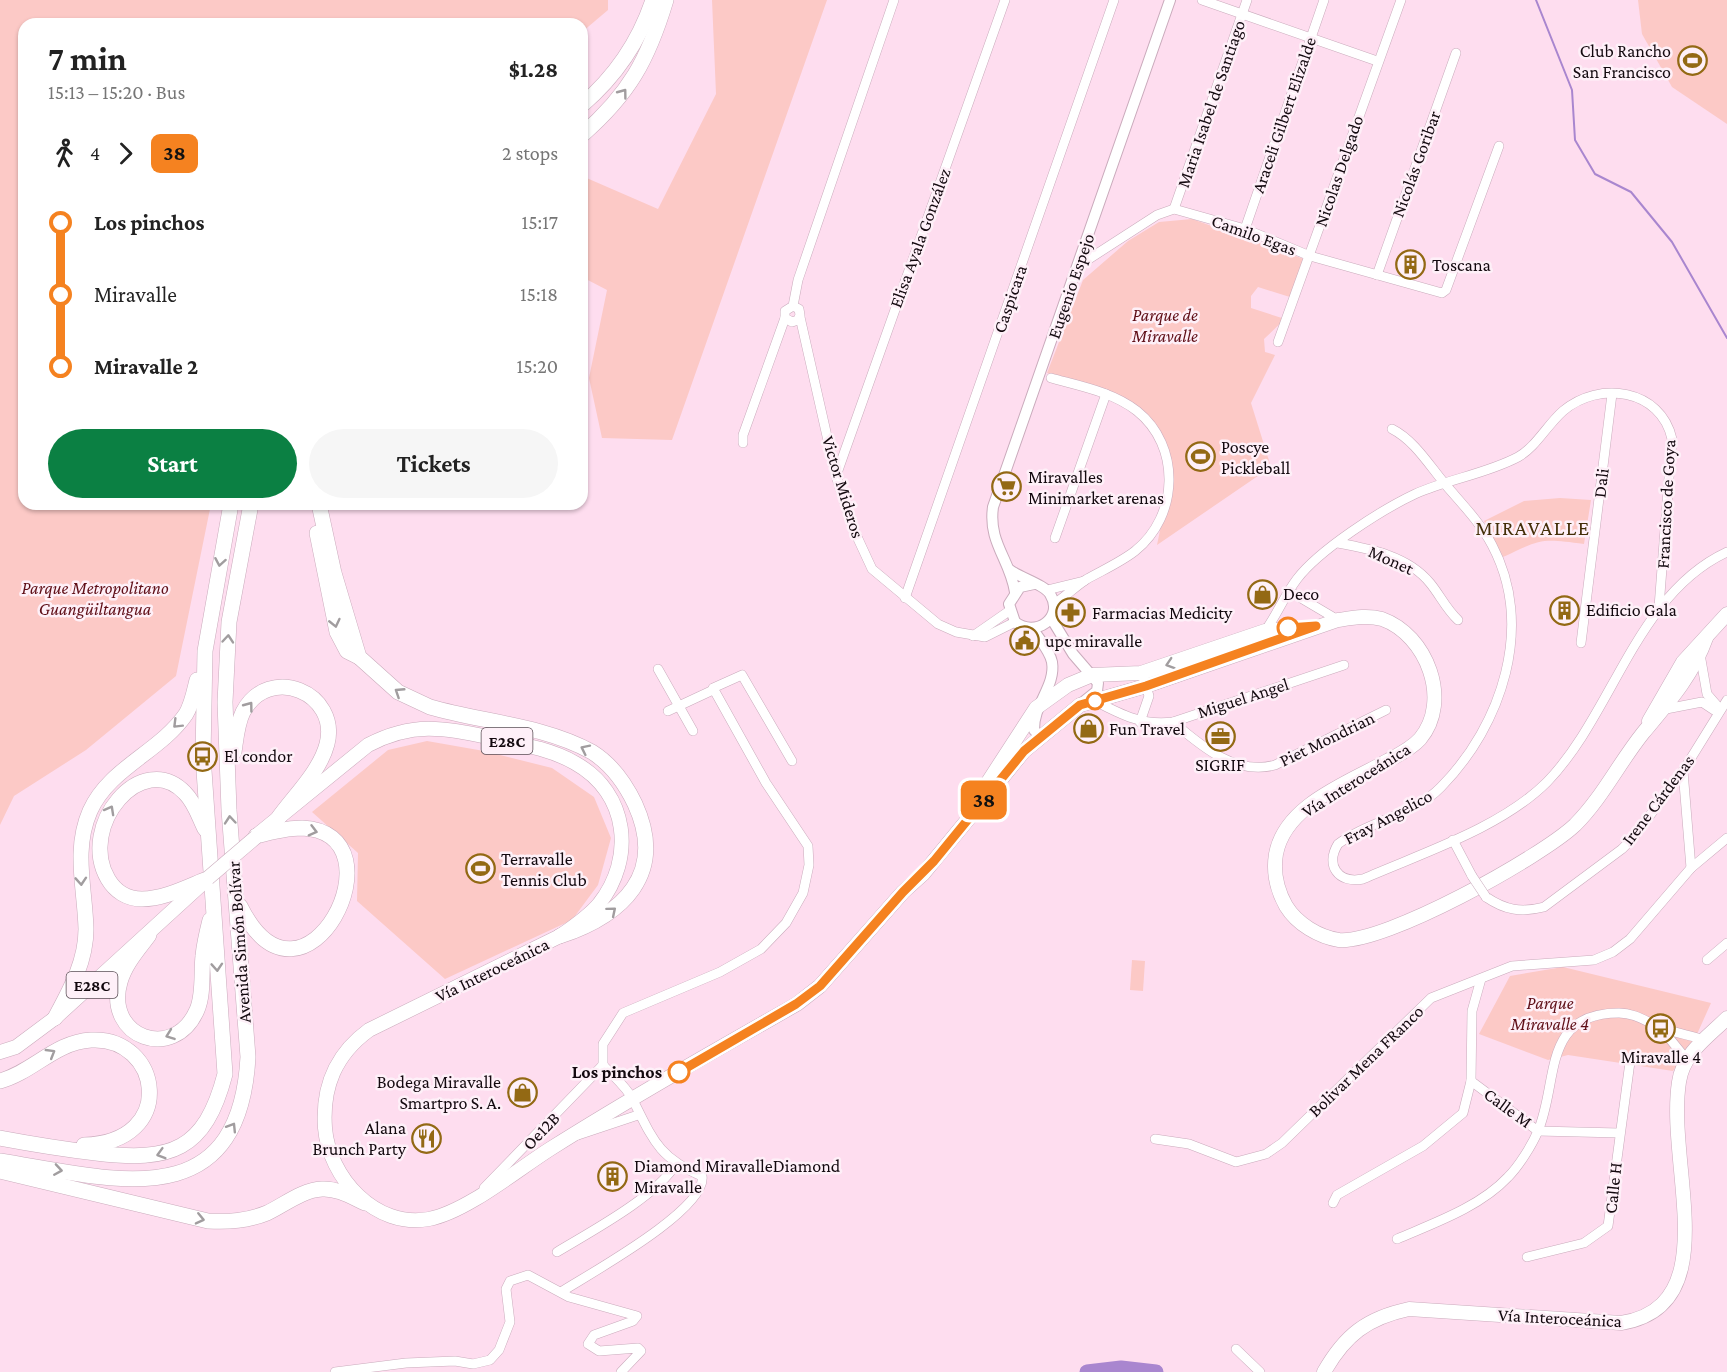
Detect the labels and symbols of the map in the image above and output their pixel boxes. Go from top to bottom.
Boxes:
street label: Maria Isabel de Santiago [1173,18,1249,190]
street label: Araceli Gilbert Elizalde [1248,34,1320,196]
place label: Club Rancho San Francisco [1573,41,1671,82]
sports icon: Club Rancho San Francisco [1676,45,1708,77]
one-way arrow [616,89,627,100]
street label: Nicolás Goribar [1387,107,1445,220]
street label: Nicolas Delgado [1311,113,1367,229]
street label: Elisa Ayala González [885,165,955,310]
street label: Camilo Egas [1209,210,1299,260]
street label: Eugenio Espejo [1044,231,1099,342]
building icon: Toscana [1395,249,1427,281]
place label: Toscana [1432,255,1491,275]
street label: Caspicara [989,263,1031,335]
park label: Parque de Miravalle [1131,305,1198,346]
street label: Victor Mideros [818,434,868,540]
place label: Poscye Pickleball [1221,437,1291,478]
street label: Francisco de Goya [1653,439,1679,569]
sports icon: Poscye Pickleball [1184,441,1216,473]
place label: Miravalles Minimarket arenas [1028,467,1164,508]
street label: Dali [1589,467,1613,499]
supermarket icon: Miravalles Minimarket arenas [991,471,1023,503]
district label: MIRAVALLE [1475,516,1591,540]
street label: Monet [1365,541,1418,579]
one-way arrow [215,557,227,566]
park label: Parque Metropolitano Guangüiltangua [21,578,169,619]
shop icon: Deco [1246,578,1278,610]
place label: Deco [1283,584,1319,604]
building icon: Edificio Gala [1549,594,1581,626]
pharmacy icon: Farmacias Medicity [1055,597,1087,629]
place label: Edificio Gala [1586,600,1677,620]
place label: Farmacias Medicity [1092,603,1233,623]
unlabelled marker [1277,617,1299,639]
one-way arrow [328,618,341,628]
public building icon: upc miravalle [1008,625,1040,657]
place label: upc miravalle [1045,631,1142,651]
one-way arrow [221,635,234,644]
one-way arrow [1165,657,1176,669]
street label: Miguel Angel [1195,674,1292,722]
one-way arrow [395,688,406,699]
unlabelled marker [1086,692,1104,710]
one-way arrow [241,702,252,713]
street label: Piet Mondrian [1276,707,1378,771]
shop icon: Fun Travel [1072,713,1104,745]
one-way arrow [173,716,184,727]
place label: Fun Travel [1109,719,1185,739]
office icon: SIGRIF [1204,720,1236,752]
road number: E28C [482,728,532,754]
street label: Vía Interoceánica [1298,739,1414,821]
bus stop icon: El condor [187,740,219,772]
one-way arrow [580,745,591,757]
place label: El condor [224,746,293,766]
street label: Irene Cárdenas [1618,751,1698,849]
place label: SIGRIF [1195,755,1245,775]
line badge: 38 [957,780,1011,820]
street label: Fray Angelico [1341,785,1436,849]
one-way arrow [103,806,115,816]
one-way arrow [224,816,237,825]
one-way arrow [308,824,318,837]
place label: Terravalle Tennis Club [501,849,587,890]
sports icon: Terravalle Tennis Club [464,853,496,885]
street label: Avenida Simón Bolívar [223,860,255,1024]
one-way arrow [75,876,88,885]
one-way arrow [605,907,616,918]
street label: Vía Interoceánica [432,934,552,1006]
one-way arrow [211,963,224,972]
road number: E28C [66,972,118,998]
park label: Parque Miravalle 4 [1510,993,1589,1034]
street label: Bolivar Mena FRanco [1304,1001,1428,1121]
bus stop icon: Miravalle 4 [1645,1012,1677,1044]
one-way arrow [165,1028,175,1041]
place label: Miravalle 4 [1621,1047,1701,1067]
one-way arrow [45,1049,55,1061]
marker: Los pinchos [668,1061,690,1083]
place label: Los pinchos [572,1062,662,1082]
place label: Bodega Miravalle Smartpro S. A. [377,1072,501,1113]
shop icon: Bodega Miravalle Smartpro S. A. [506,1076,538,1108]
street label: Calle M [1480,1084,1536,1132]
street label: Oe12B [518,1108,564,1154]
place label: Alana Brunch Party [312,1118,407,1159]
restaurant icon: Alana Brunch Party [411,1122,443,1154]
one-way arrow [224,1123,236,1133]
one-way arrow [156,1147,167,1159]
place label: Diamond MiravalleDiamond Miravalle [634,1156,841,1197]
building icon: Diamond MiravalleDiamond Miravalle [597,1160,629,1192]
street label: Calle H [1600,1161,1626,1215]
one-way arrow [52,1163,62,1176]
one-way arrow [194,1212,204,1225]
street label: Vía Interoceánica [1498,1305,1622,1331]

